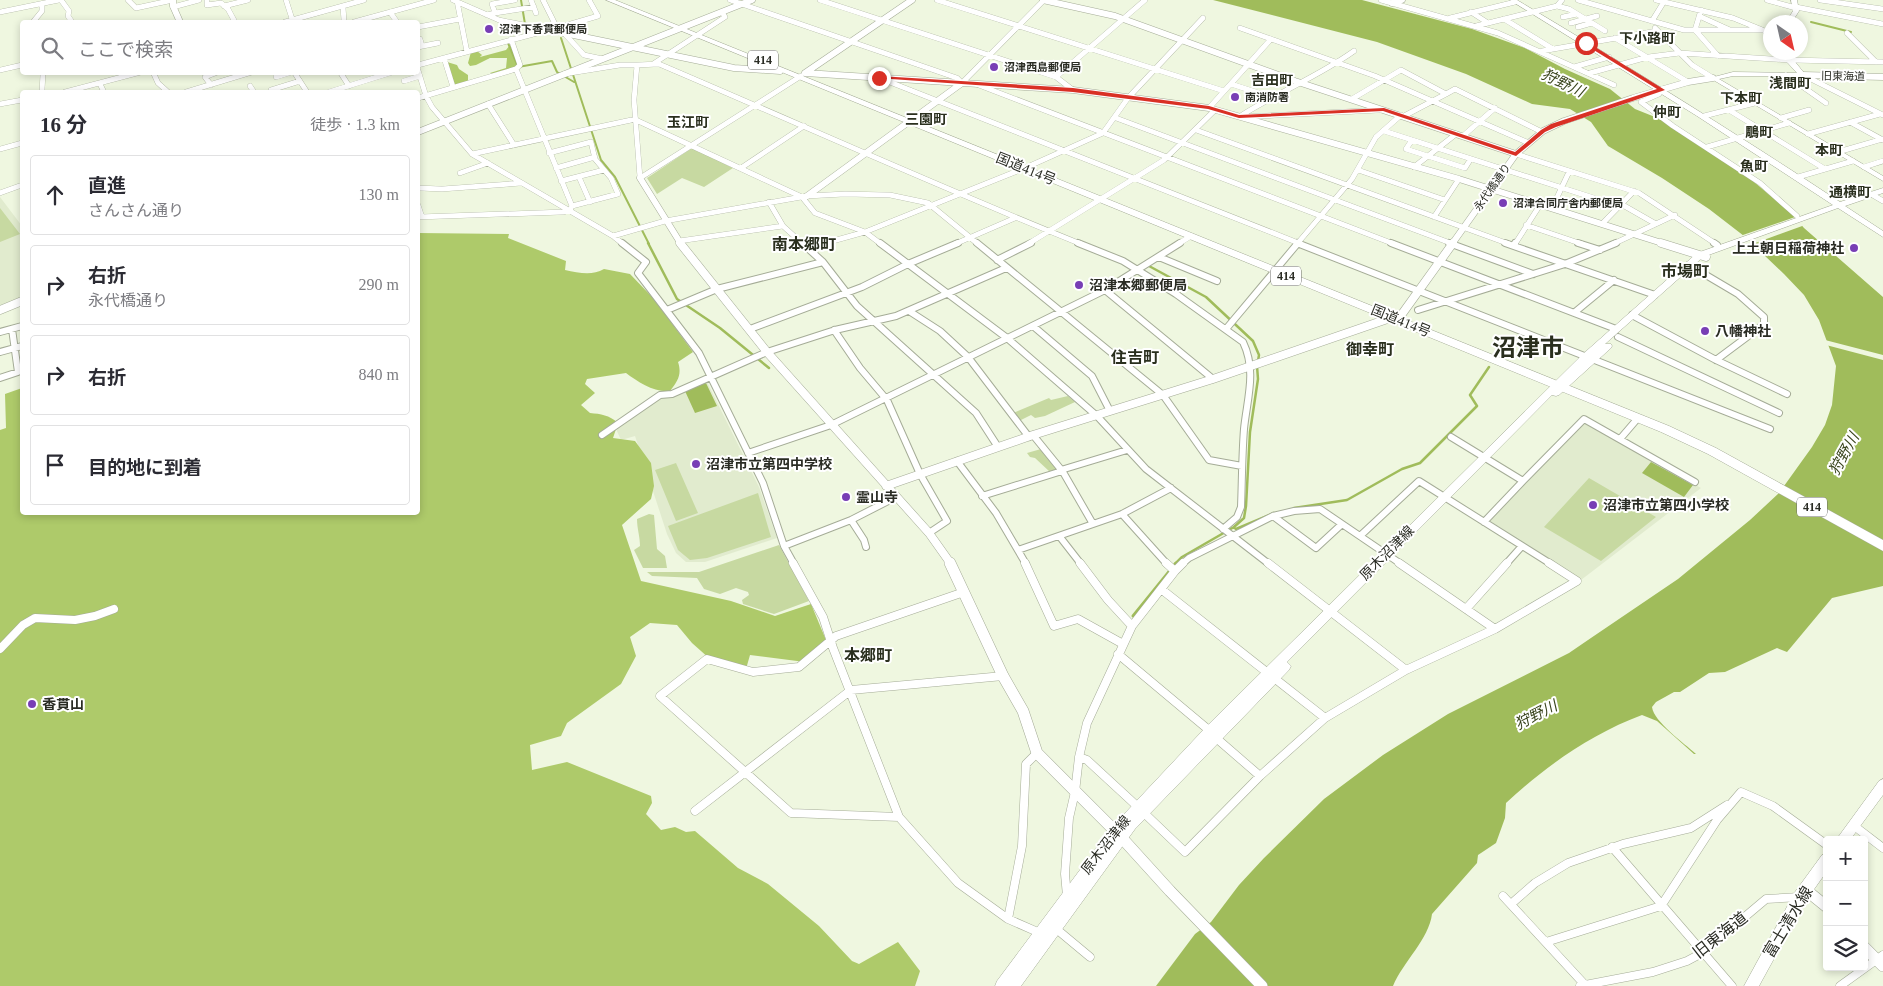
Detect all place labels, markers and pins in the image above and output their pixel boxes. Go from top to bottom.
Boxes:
marker: 沼津下香貫郵便局 [483,23,495,35]
place label: 沼津下香貫郵便局 [499,23,587,35]
marker: 沼津西島郵便局 [988,61,1000,73]
place label: 沼津西島郵便局 [1004,61,1081,73]
marker: 南消防署 [1229,91,1241,103]
place label: 南消防署 [1245,91,1289,103]
marker: 沼津合同庁舎内郵便局 [1497,197,1509,209]
place label: 沼津合同庁舎内郵便局 [1513,197,1623,209]
place label: 上土朝日稲荷神社 [1732,240,1844,256]
marker: 上土朝日稲荷神社 [1848,242,1860,254]
place label: 沼津本郷郵便局 [1089,278,1187,293]
marker: 沼津本郷郵便局 [1073,279,1085,291]
place label: 八幡神社 [1715,323,1771,339]
marker: 八幡神社 [1699,325,1711,337]
place label: 沼津市立第四中学校 [706,456,832,472]
marker: 沼津市立第四中学校 [690,458,702,470]
place label: 霊山寺 [856,490,898,505]
marker: 霊山寺 [840,491,852,503]
place label: 沼津市立第四小学校 [1603,497,1729,513]
marker: 沼津市立第四小学校 [1587,499,1599,511]
place label: 香貫山 [42,697,84,712]
marker: 香貫山 [26,698,38,710]

